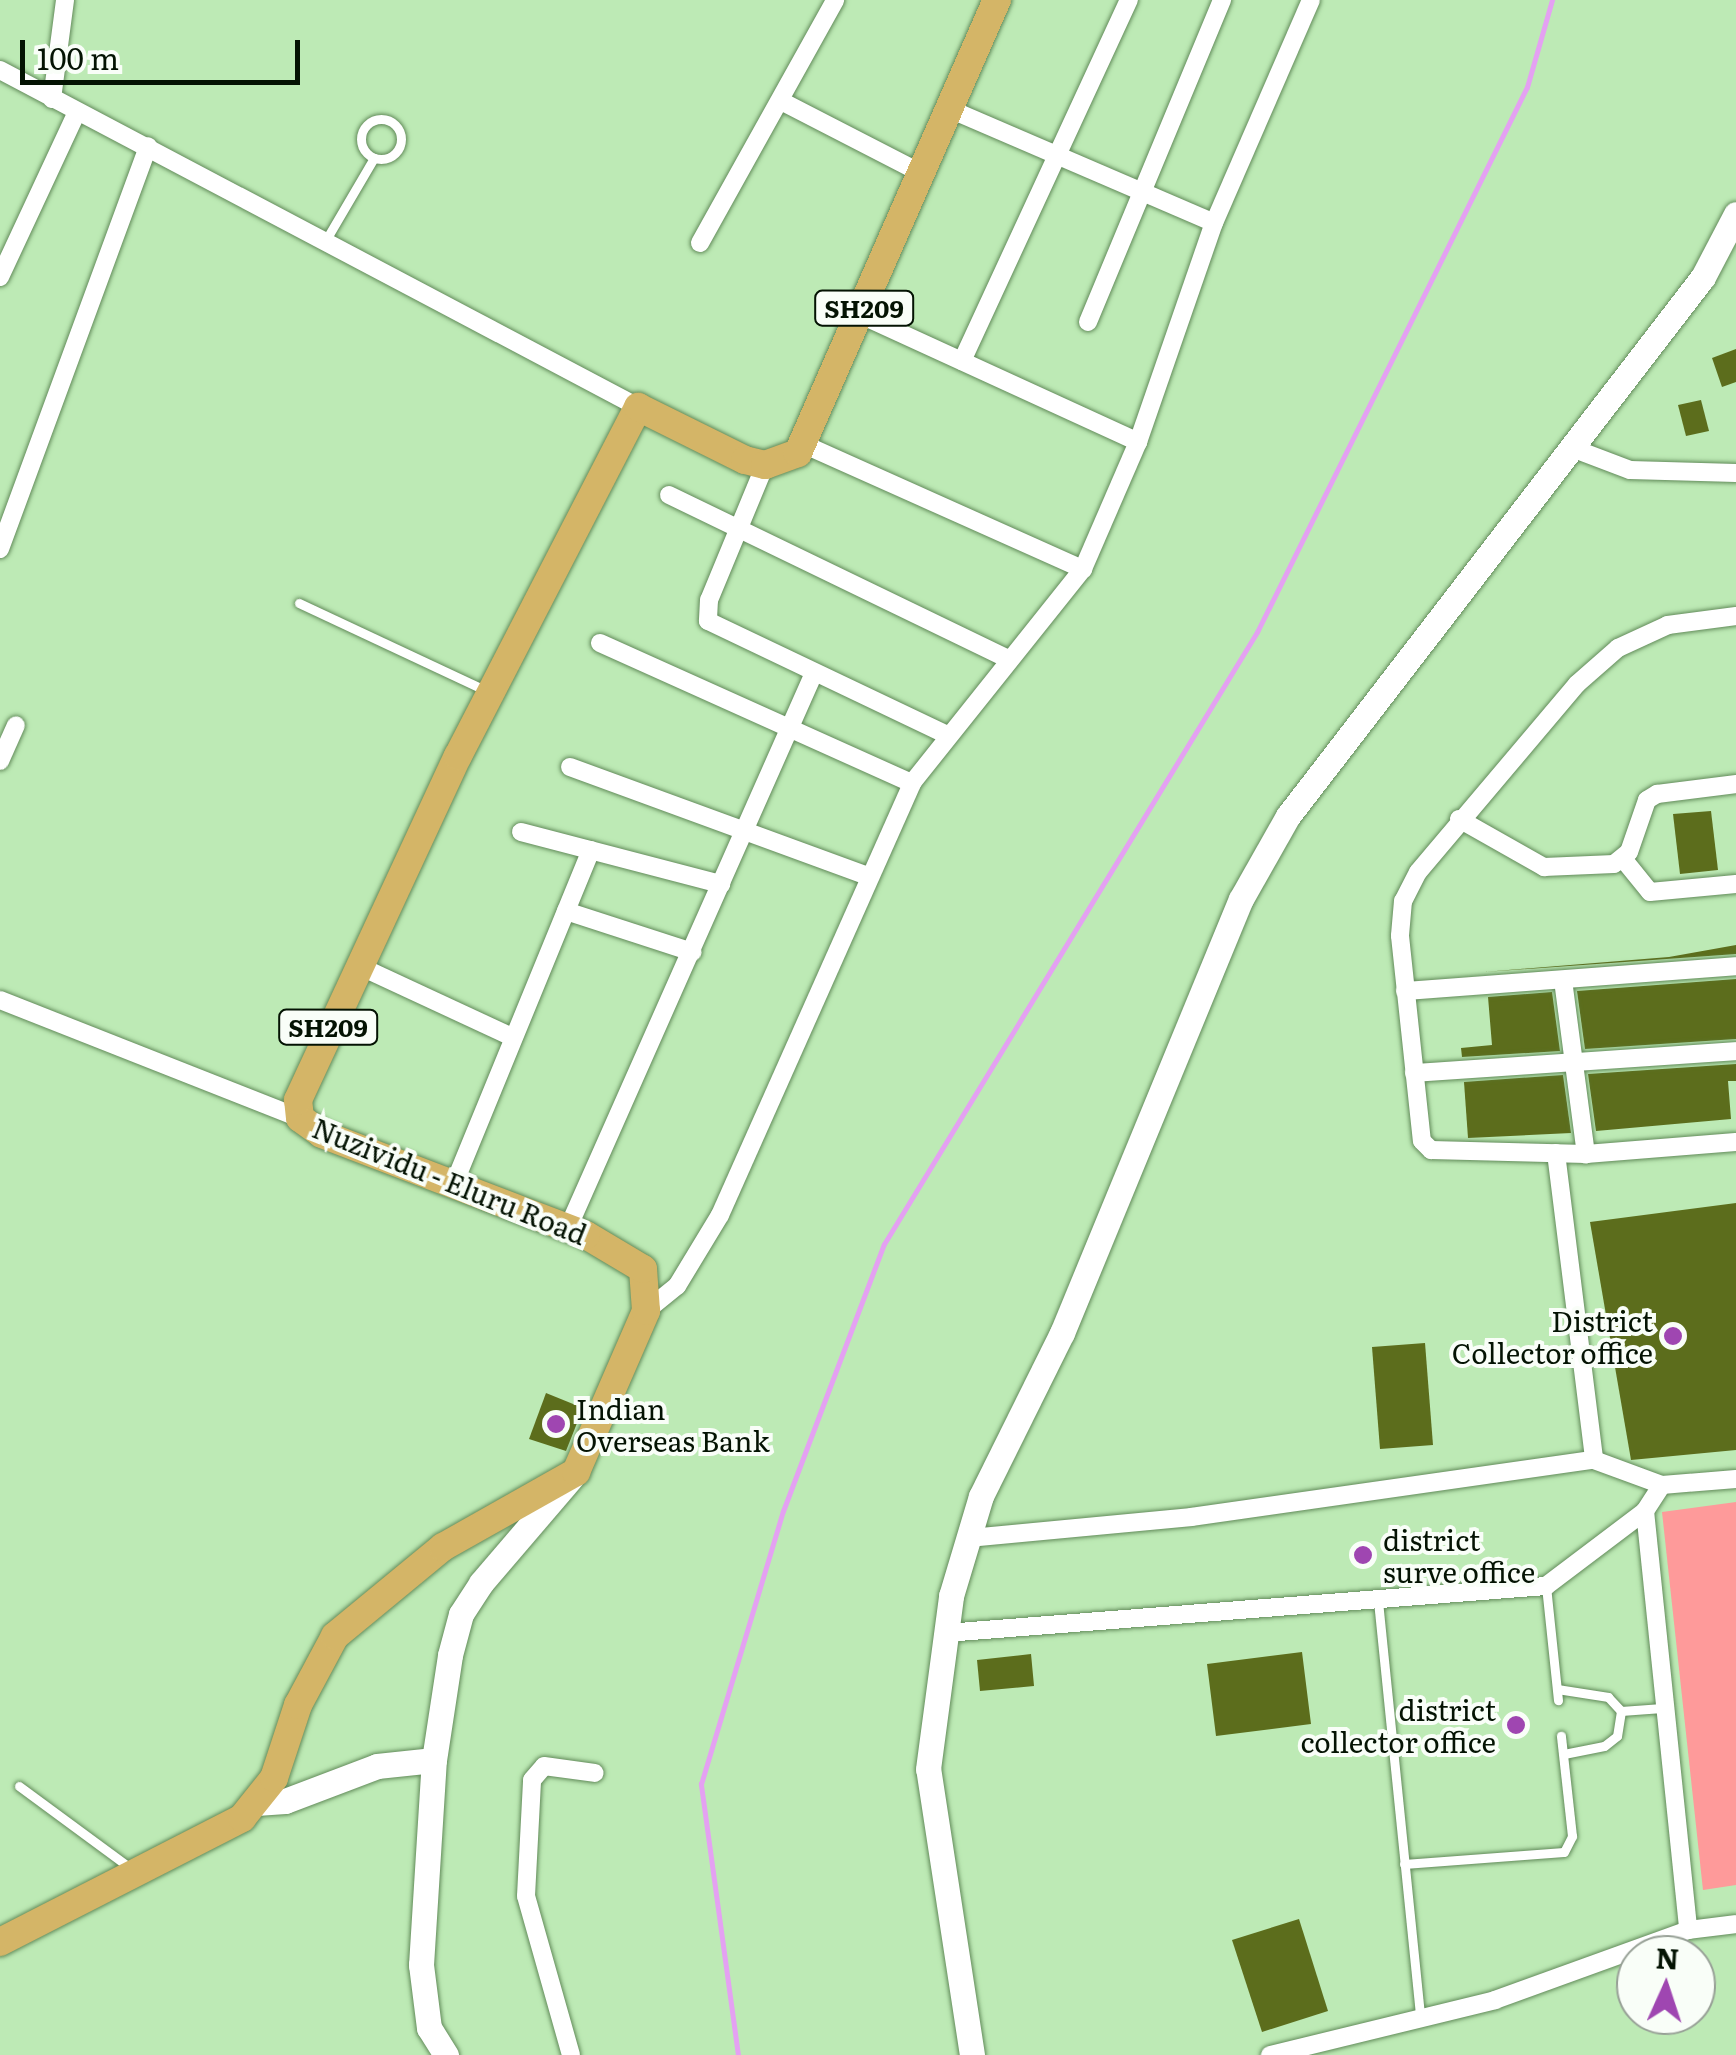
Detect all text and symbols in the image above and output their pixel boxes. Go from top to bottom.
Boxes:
scale bar [25,20,305,82]
text: 100 m [37,35,119,79]
road number: SH209 [814,288,914,328]
road number: SH209 [278,1007,378,1047]
street label: Nuzividu - Eluru Road [308,1110,592,1250]
place label: District Collector office [1452,1303,1653,1369]
marker: District Collector office [1662,1325,1684,1347]
place label: Indian Overseas Bank [576,1391,770,1457]
marker: Indian Overseas Bank [545,1413,567,1435]
place label: district surve office [1383,1522,1535,1588]
marker: district surve office [1352,1544,1374,1566]
place label: district collector office [1300,1692,1496,1758]
marker: district collector office [1505,1714,1527,1736]
north arrow [1616,1935,1716,2035]
text: N [1655,1935,1680,1979]

